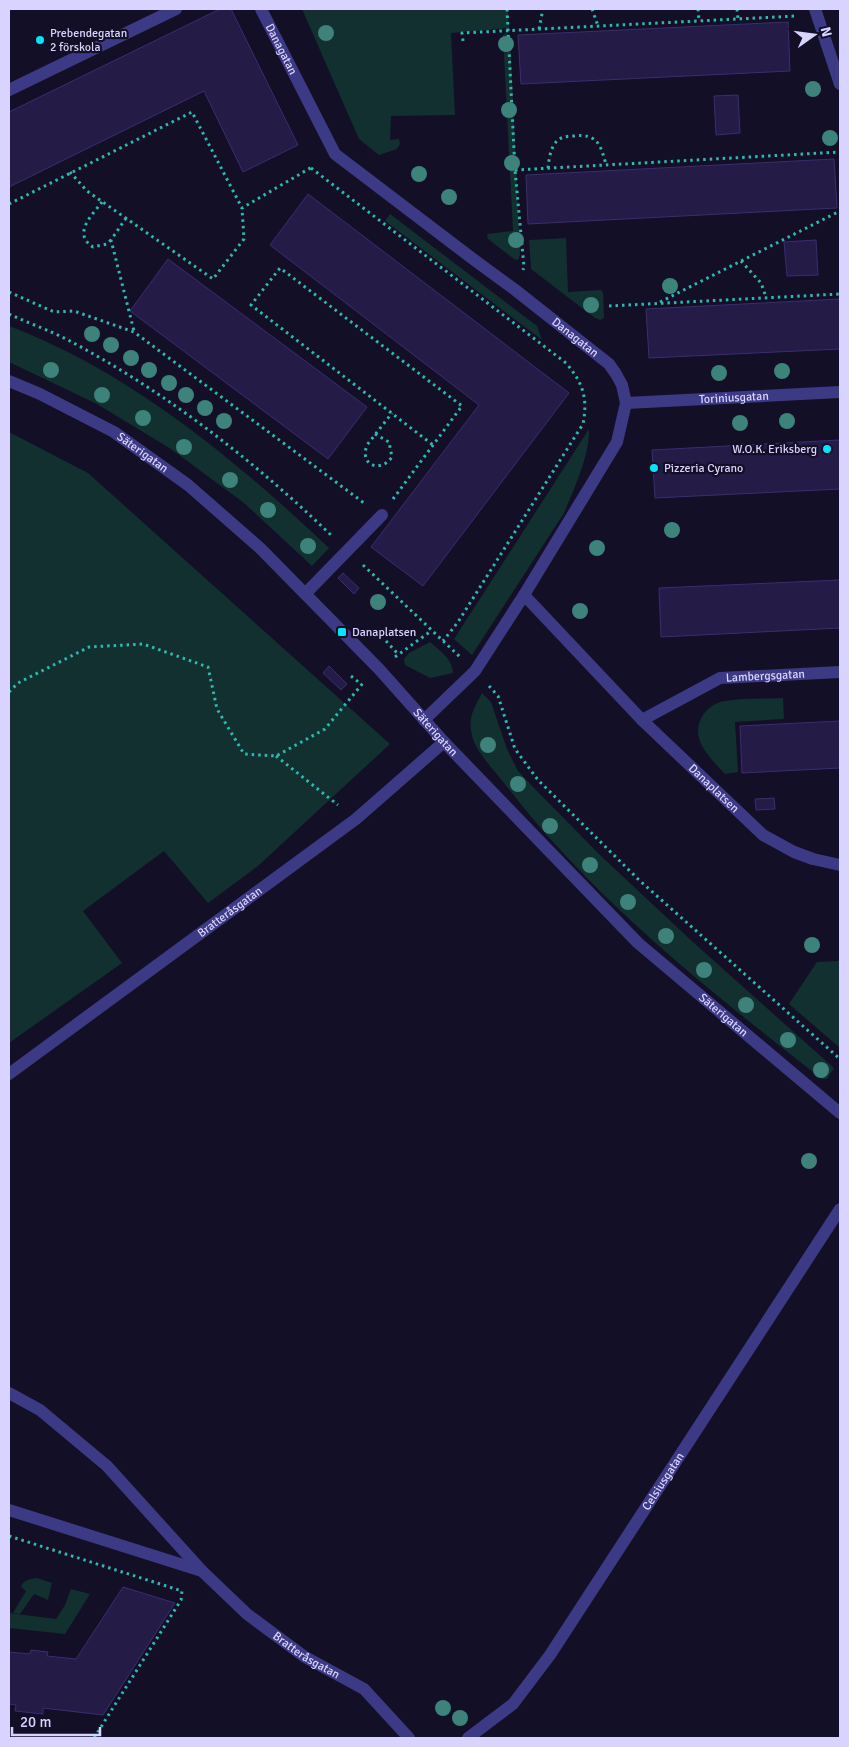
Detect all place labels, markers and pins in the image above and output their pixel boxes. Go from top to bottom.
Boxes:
place label: Prebendegatan 2 förskola [50,26,127,55]
marker: Prebendegatan 2 förskola [34,34,46,46]
place label: W.O.K. Eriksberg [732,442,817,457]
marker: W.O.K. Eriksberg [821,443,833,455]
place label: Pizzeria Cyrano [664,461,743,476]
marker: Pizzeria Cyrano [648,462,660,474]
place label: Danaplatsen [352,625,416,640]
marker: Danaplatsen [336,626,348,638]

